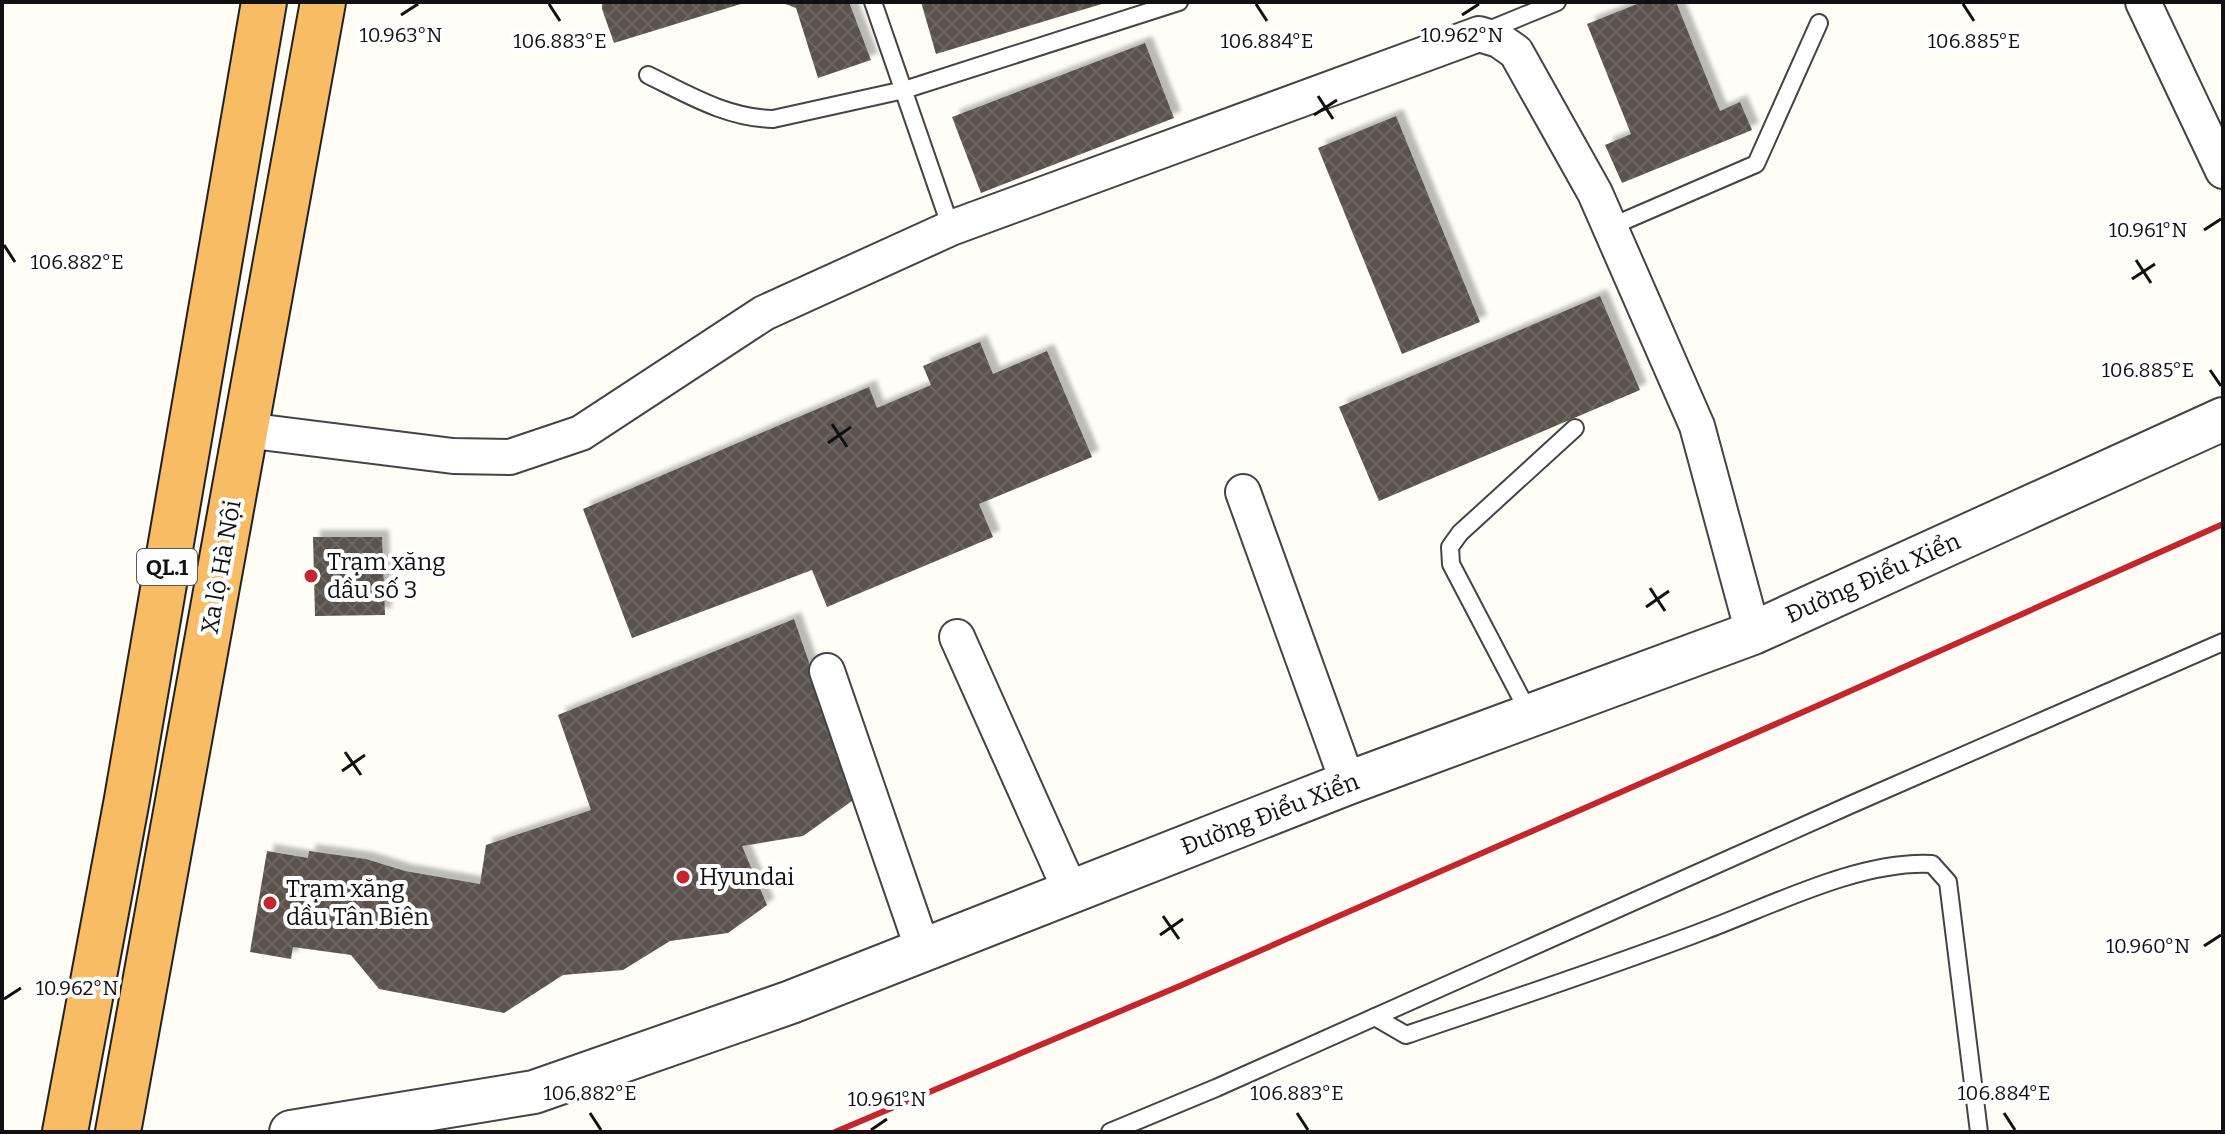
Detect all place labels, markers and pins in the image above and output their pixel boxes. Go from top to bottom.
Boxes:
place label: Trạm xăng dầu số 3 [327,548,446,604]
marker: Trạm xăng dầu số 3 [302,567,320,585]
place label: Hyundai [699,863,794,891]
marker: Hyundai [674,868,692,886]
place label: Trạm xăng dầu Tân Biên [286,875,429,931]
marker: Trạm xăng dầu Tân Biên [261,894,279,912]

